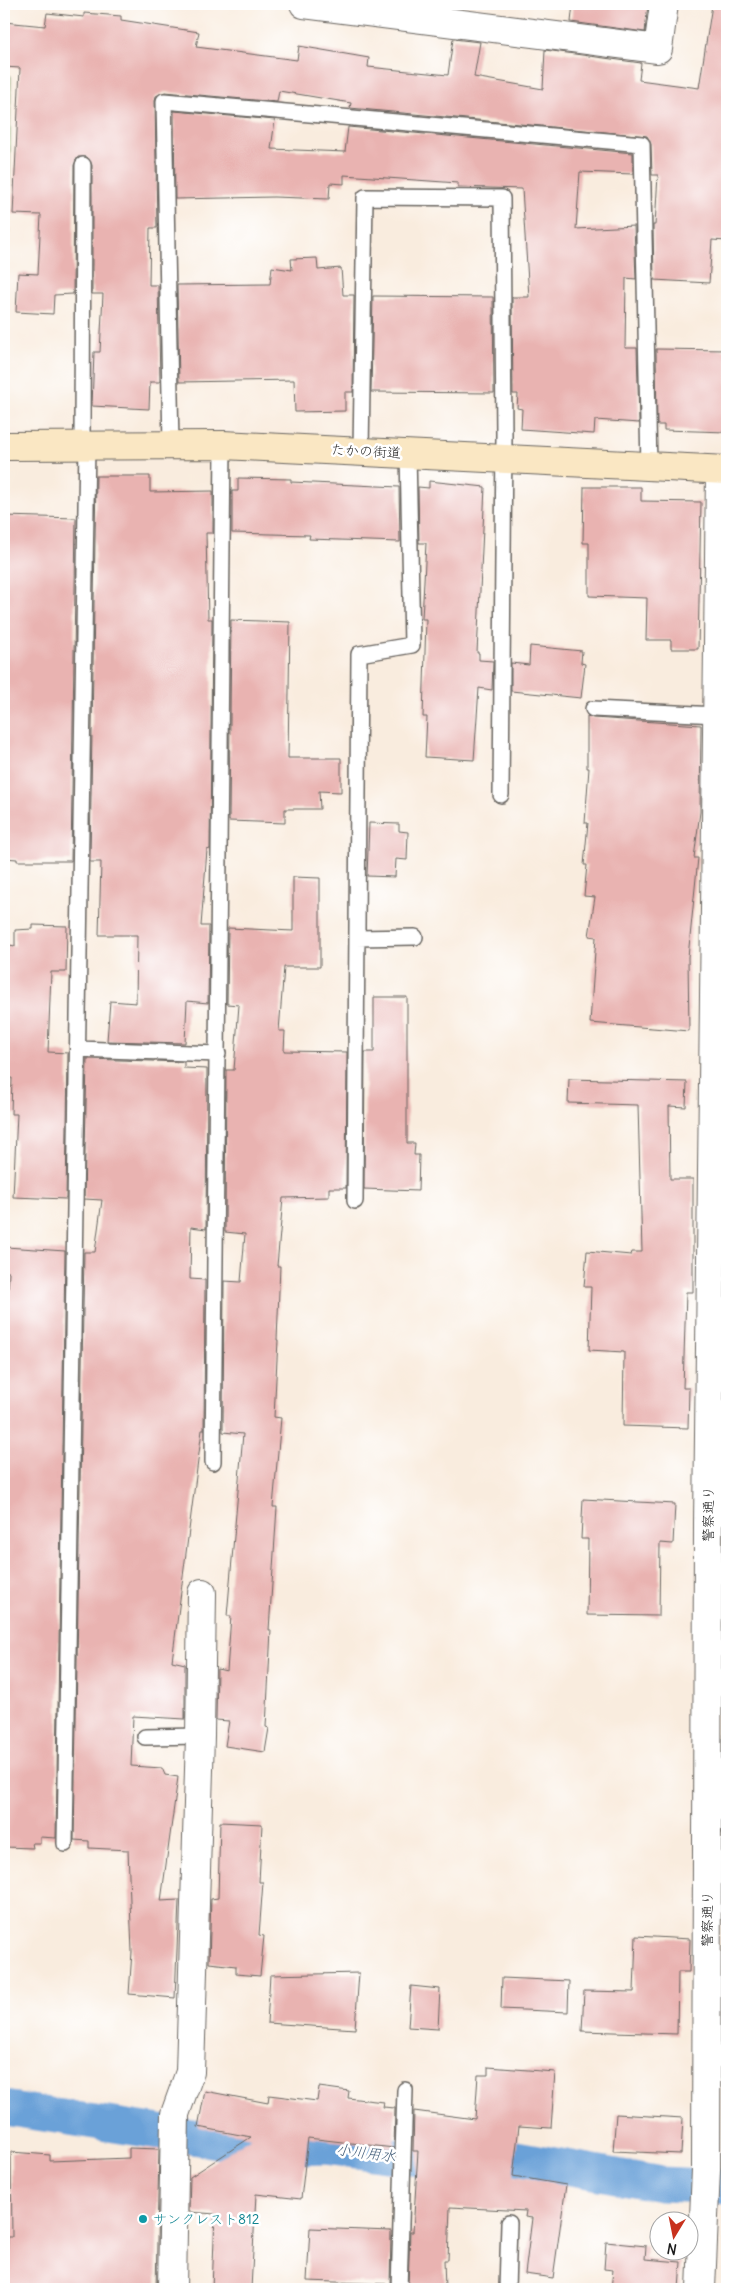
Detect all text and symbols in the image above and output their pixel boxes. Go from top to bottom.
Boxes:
street label: たかの街道 [331,440,401,462]
street label: 警察通り [699,1486,717,1542]
street label: 警察通り [698,1891,716,1947]
water label: 小川用水 [335,2139,397,2166]
place label: サンクレスト812 [153,2210,260,2228]
north arrow [648,2210,698,2260]
marker: サンクレスト812 [137,2213,149,2225]
text: N [665,2239,678,2259]

